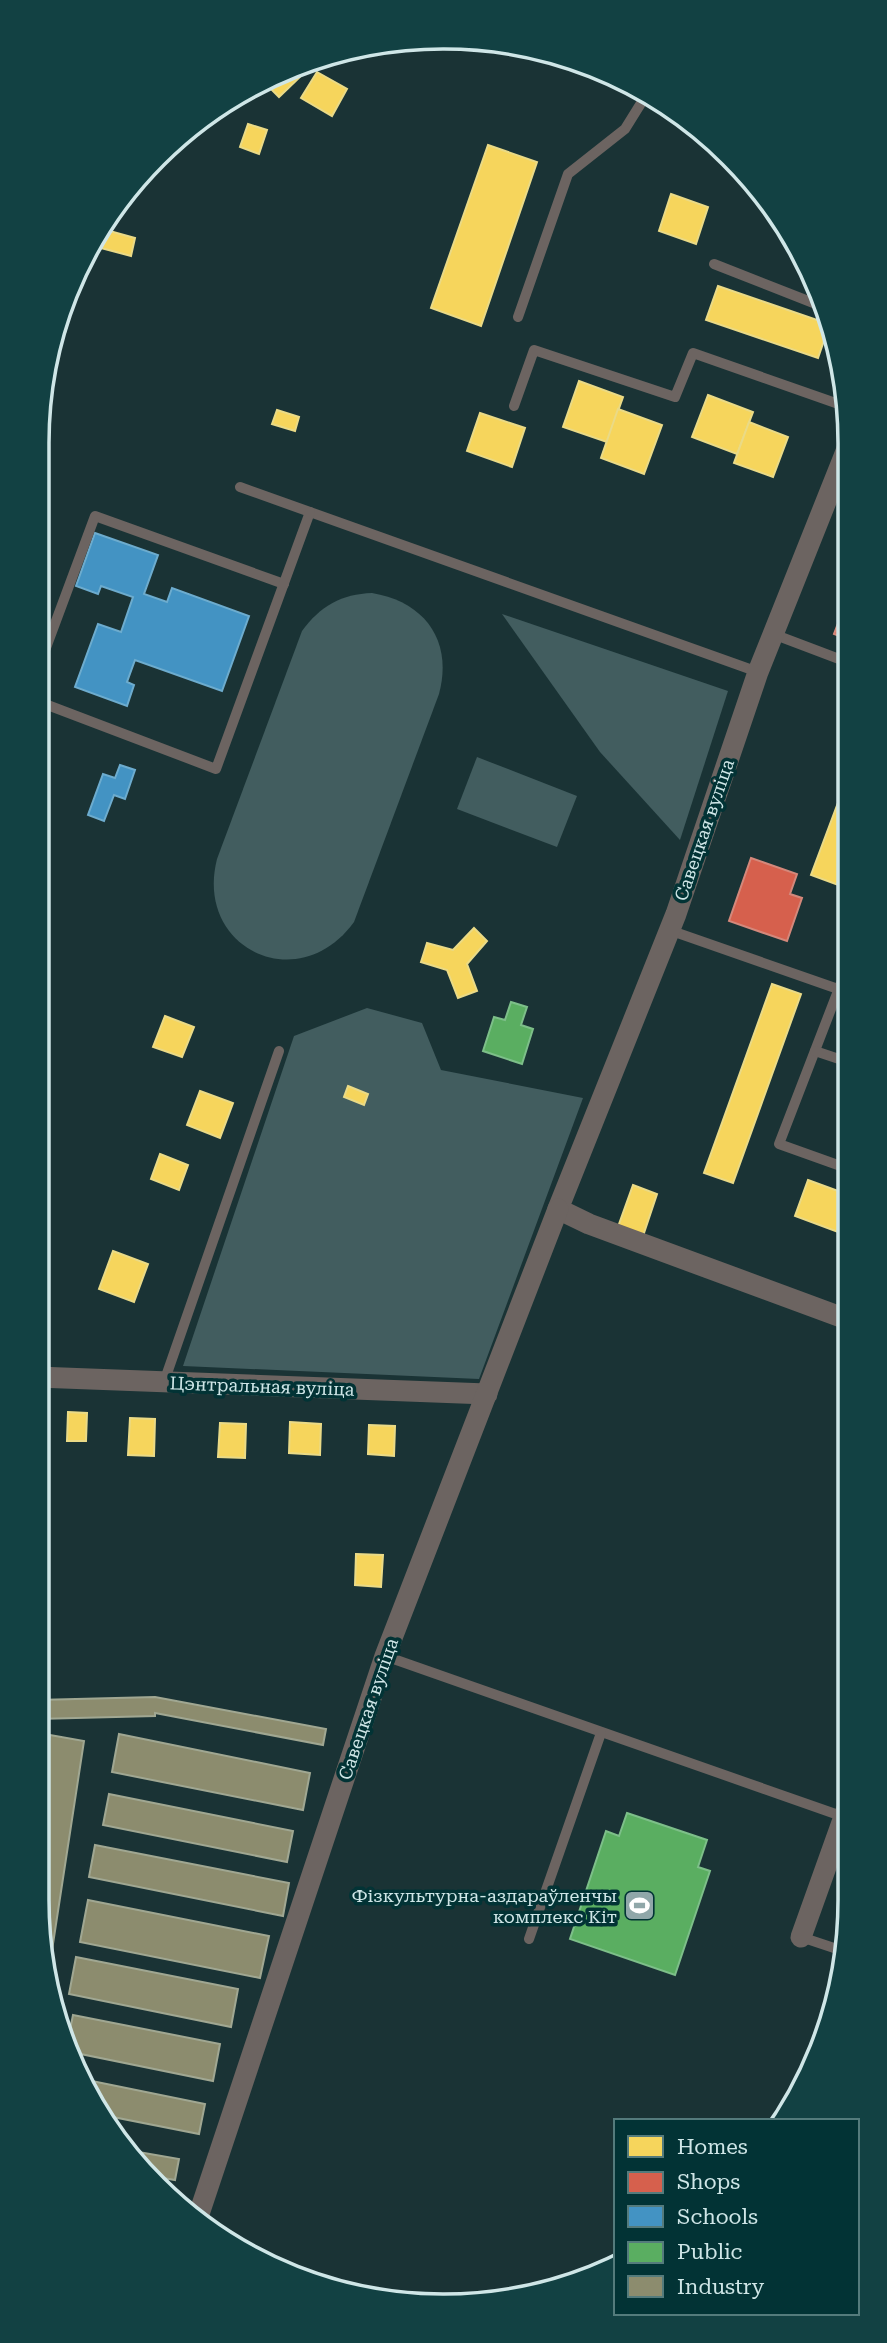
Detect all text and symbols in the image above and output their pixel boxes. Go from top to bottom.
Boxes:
street label: Савецкая вуліца [670,756,738,904]
street label: Цэнтральная вуліца [169,1372,355,1400]
street label: Савецкая вуліца [334,1635,402,1783]
place label: Фізкультурна-аздараўленчы комплекс Кіт [352,1885,617,1927]
sports icon: Фізкультурна-аздараўленчы комплекс Кіт [623,1888,657,1922]
legend [614,2119,859,2315]
text: Homes [677,2135,748,2159]
text: Shops [677,2170,740,2194]
text: Schools [677,2205,758,2229]
text: Public [677,2240,743,2264]
text: Industry [677,2275,765,2299]

